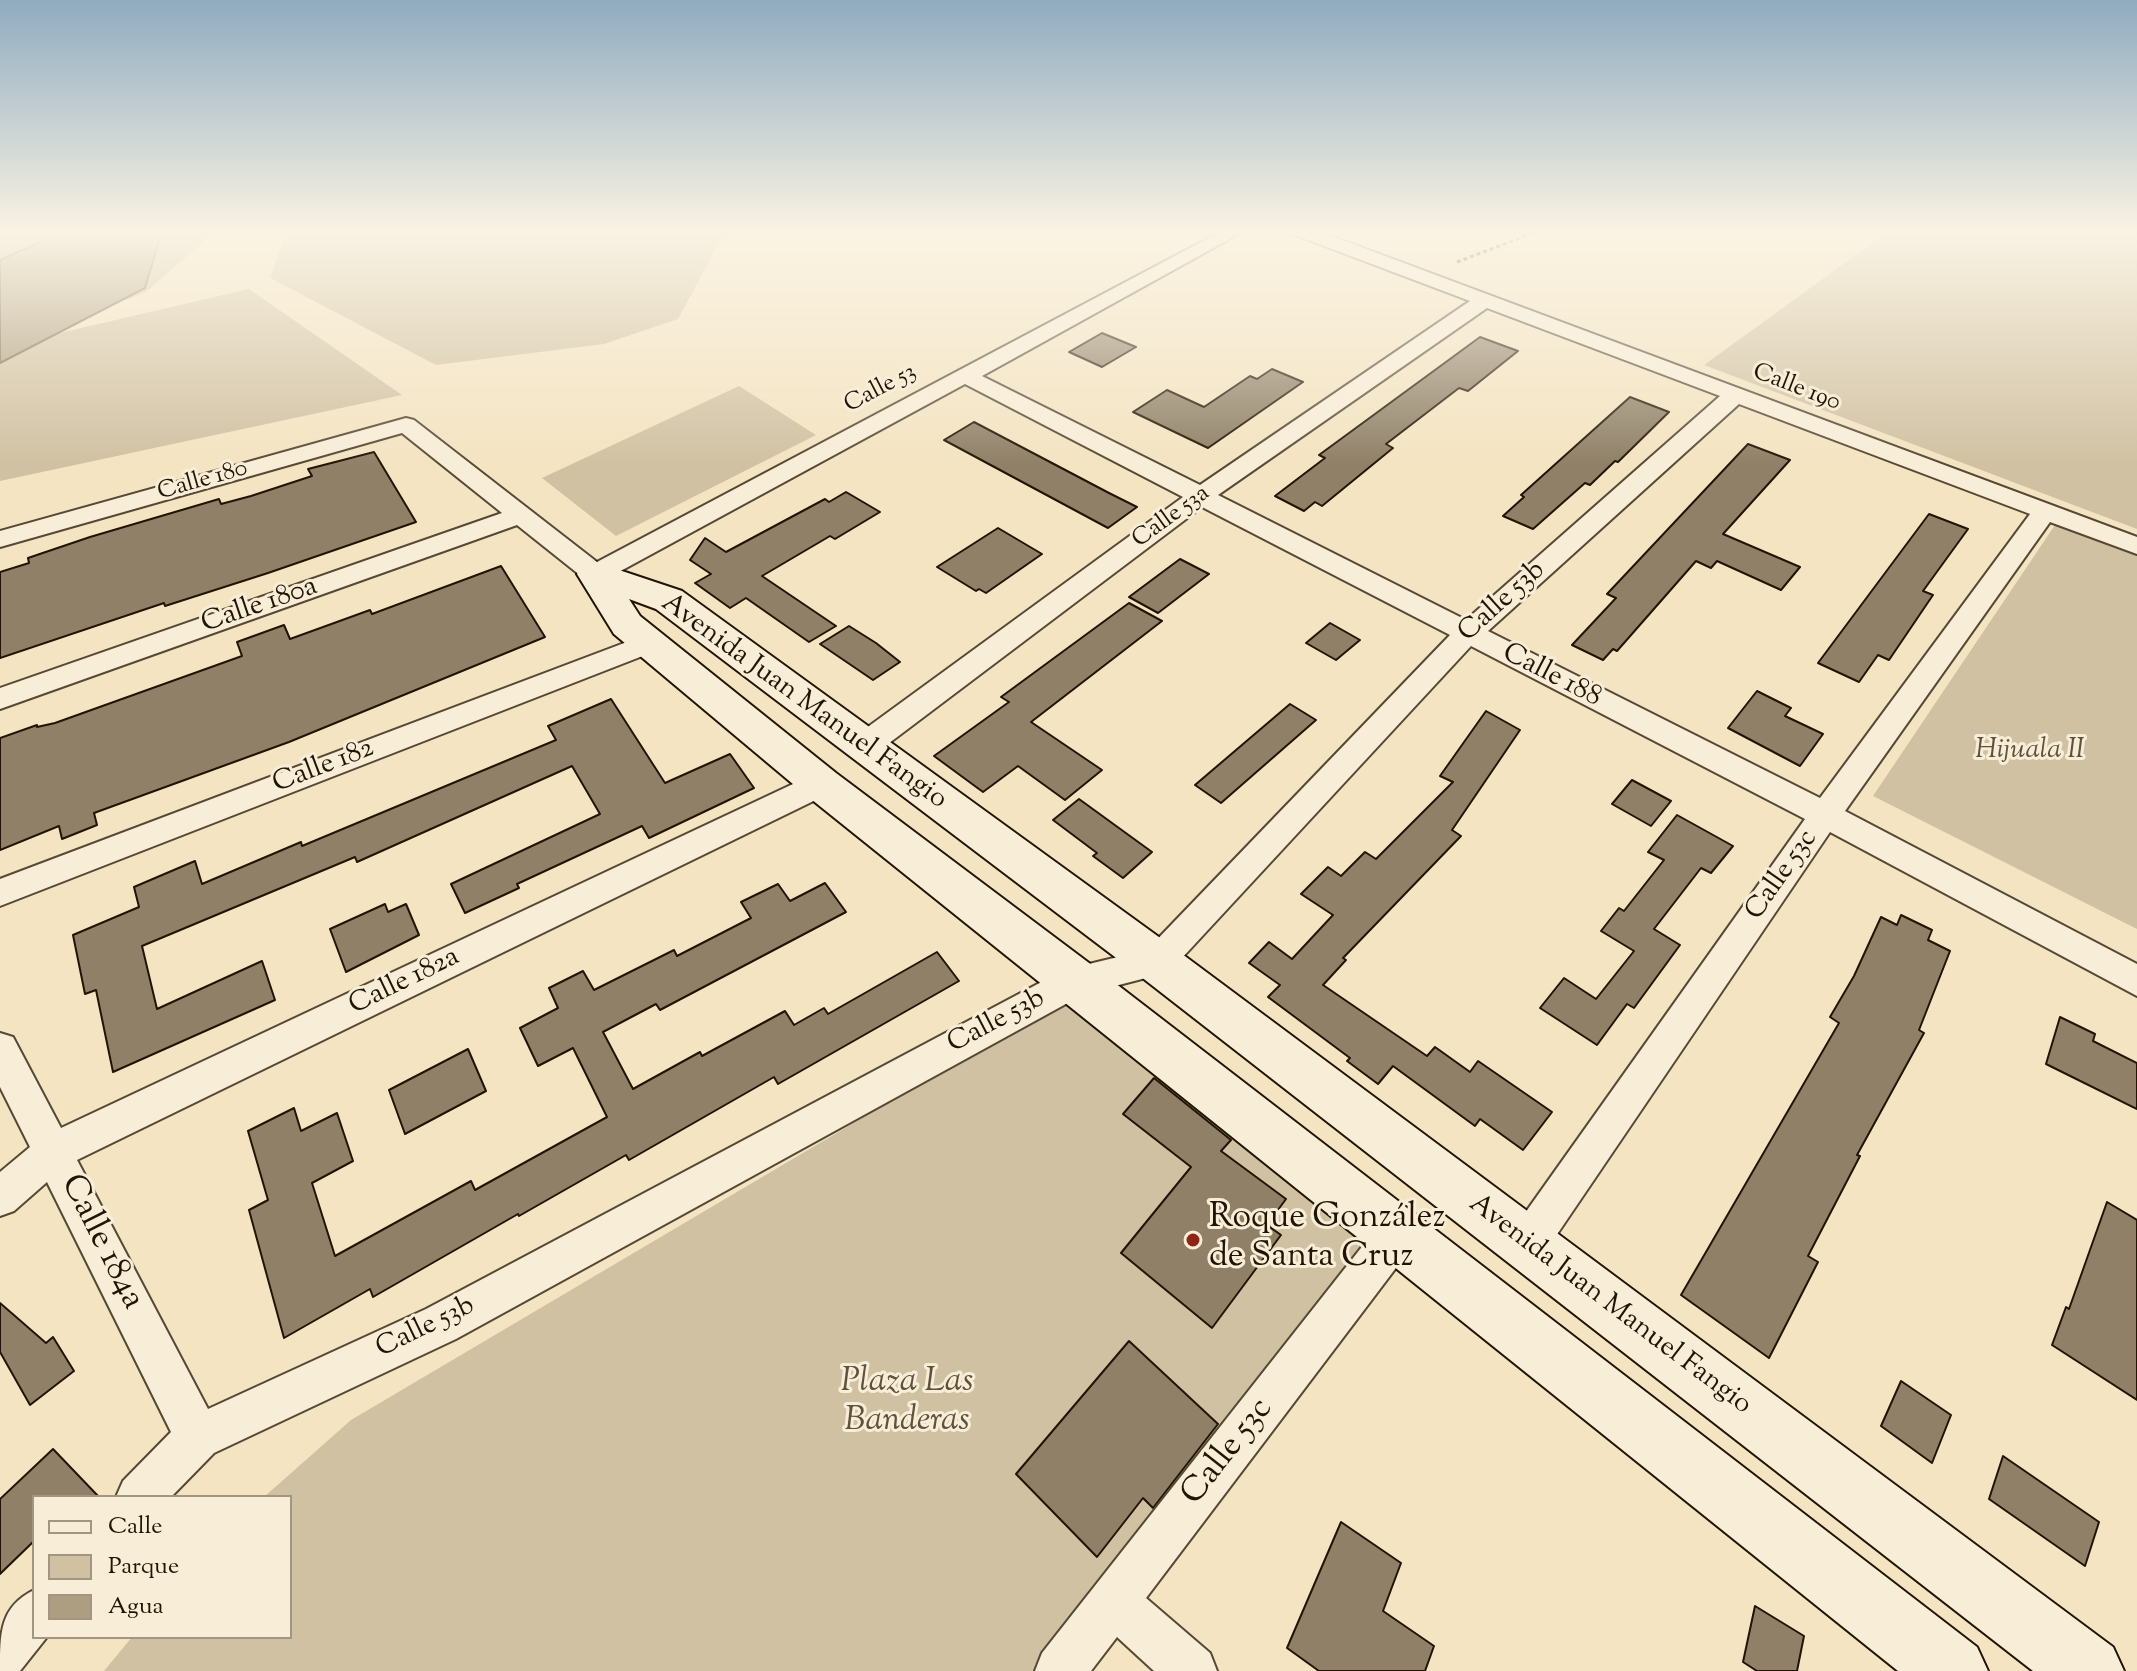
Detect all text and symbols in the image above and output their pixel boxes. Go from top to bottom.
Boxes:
street label: Calle 53 [840,359,922,421]
street label: Calle 190 [1748,359,1844,419]
street label: Calle 180 [155,455,251,509]
street label: Calle 53a [1128,480,1216,556]
street label: Calle 53b [1453,555,1553,651]
street label: Calle 180a [197,571,323,643]
street label: Avenida Juan Manuel Fangio [653,588,953,818]
street label: Calle 188 [1496,638,1606,716]
street label: Calle 182 [269,733,379,803]
park label: Hijuala II [1975,735,2085,769]
street label: Calle 53c [1740,824,1826,928]
street label: Calle 182a [344,942,466,1024]
street label: Calle 53b [943,983,1051,1063]
street label: Calle 184a [49,1169,151,1317]
street label: Avenida Juan Manuel Fangio [1461,1189,1757,1423]
place label: Roque González de Santa Cruz [1209,1200,1445,1280]
marker: Roque González de Santa Cruz [1184,1231,1202,1249]
street label: Calle 53b [371,1291,481,1367]
park label: Plaza Las Banderas [841,1364,973,1444]
street label: Calle 53c [1175,1391,1283,1515]
legend [32,1495,292,1639]
text: Calle [108,1510,162,1544]
text: Parque [108,1550,179,1584]
text: Agua [108,1590,164,1624]

